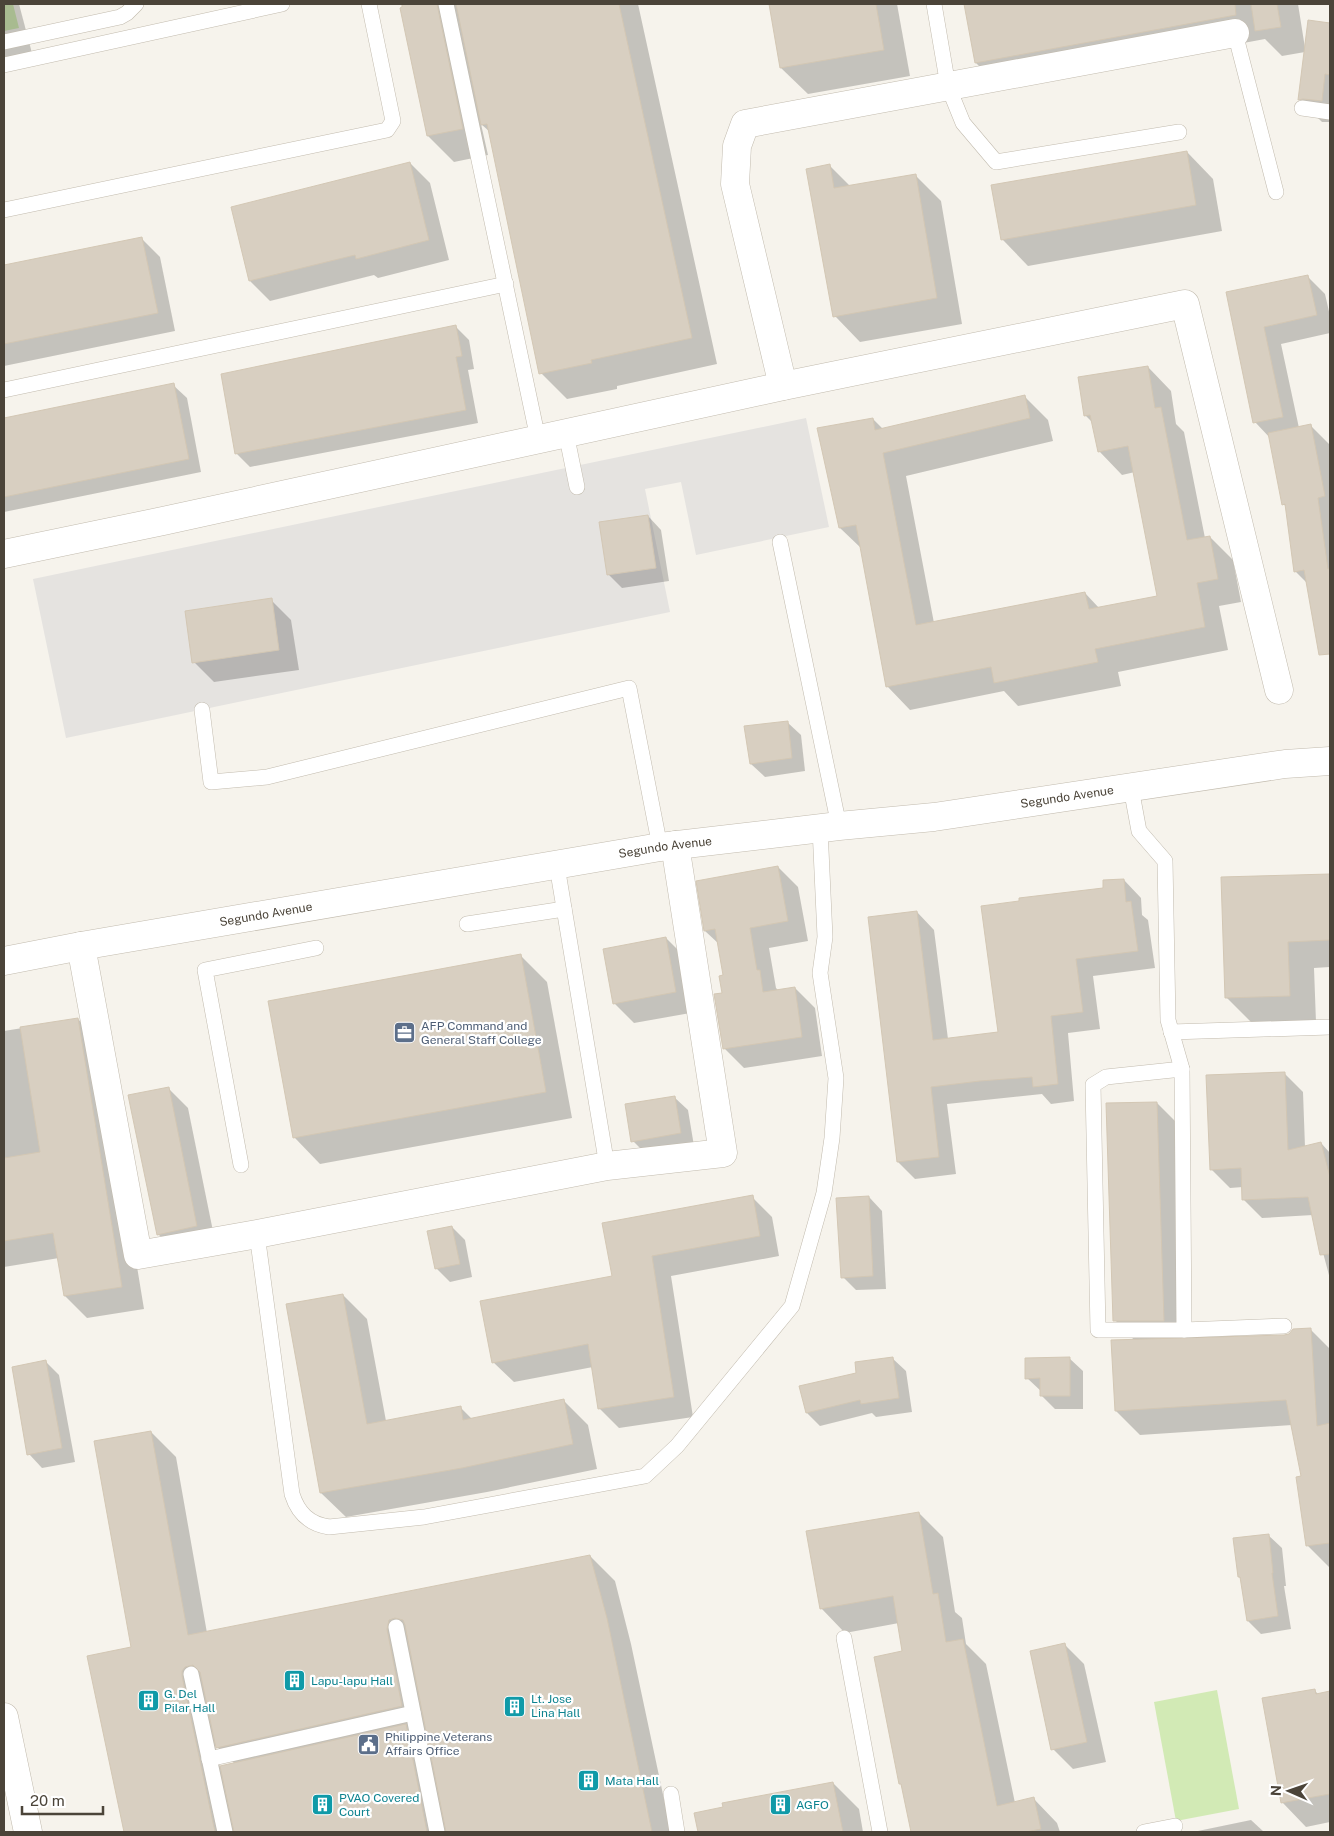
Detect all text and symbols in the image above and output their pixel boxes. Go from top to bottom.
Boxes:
street label: Segundo Avenue [1019,783,1115,811]
street label: Segundo Avenue [617,834,713,861]
street label: Segundo Avenue [218,900,314,929]
place label: AFP Command and General Staff College [421,1019,542,1047]
office icon: AFP Command and General Staff College [393,1021,417,1045]
building icon: Lapu-lapu Hall [283,1669,307,1693]
place label: Lapu-lapu Hall [311,1674,393,1688]
place label: G. Del Pilar Hall [164,1687,216,1715]
building icon: G. Del Pilar Hall [136,1689,160,1713]
place label: Lt. Jose Lina Hall [531,1692,581,1720]
building icon: Lt. Jose Lina Hall [503,1694,527,1718]
place label: Philippine Veterans Affairs Office [385,1730,492,1758]
public building icon: Philippine Veterans Affairs Office [357,1732,381,1756]
north arrow [1264,1766,1314,1816]
building icon: Mata Hall [577,1769,601,1793]
place label: Mata Hall [605,1774,659,1788]
scale bar [22,1784,104,1816]
text: N [1268,1785,1284,1796]
place label: PVAO Covered Court [339,1791,419,1819]
text: 20 m [30,1792,65,1809]
building icon: PVAO Covered Court [311,1793,335,1817]
building icon: AGFO [768,1793,792,1817]
place label: AGFO [796,1798,829,1812]

